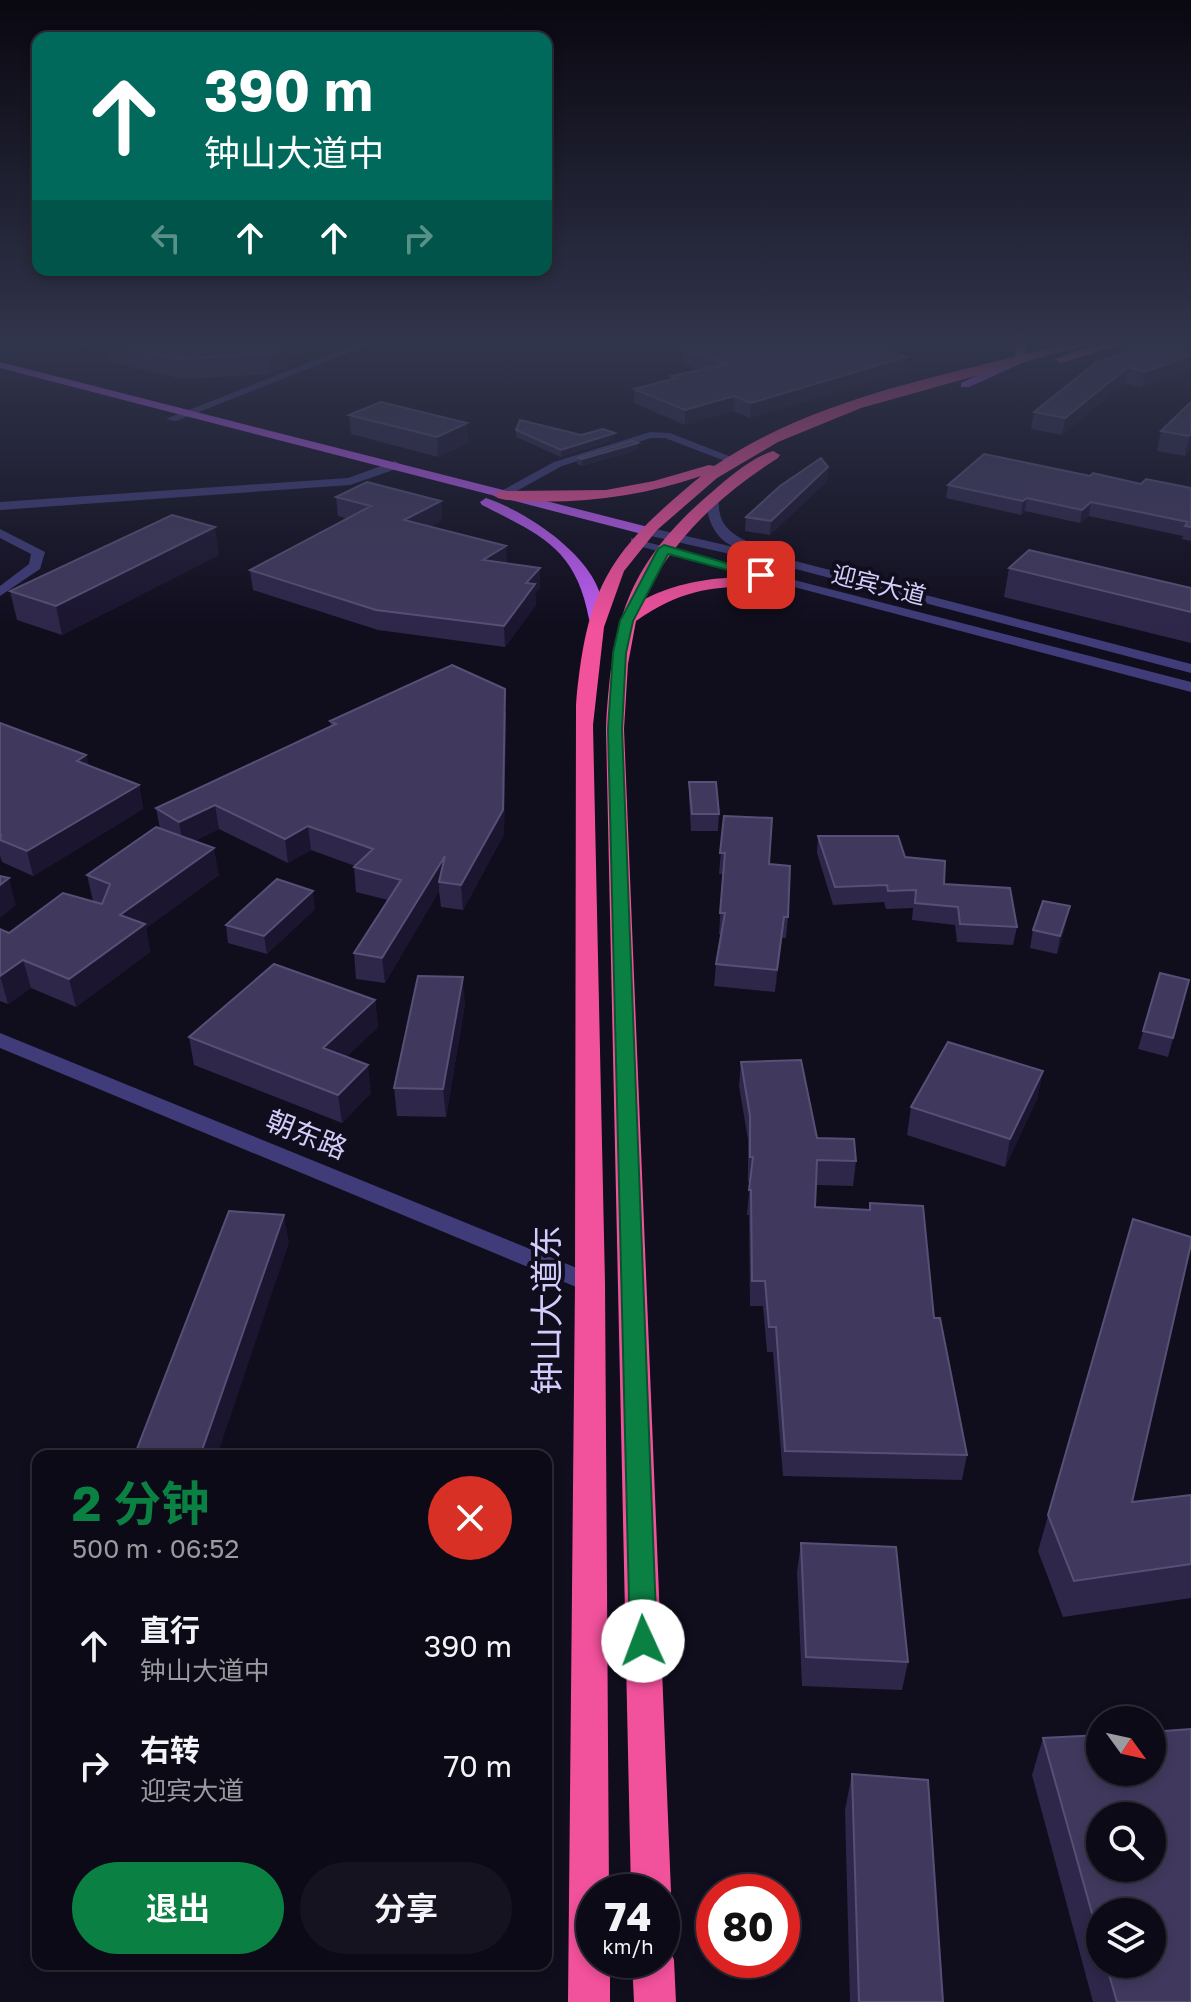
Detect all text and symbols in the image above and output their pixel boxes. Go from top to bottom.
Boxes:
text: 390 m [204,56,373,123]
icon: ahead [72,64,176,168]
text: 钟山大道中 [204,131,384,174]
icon: left [144,216,188,260]
icon: ahead [228,216,272,260]
icon: ahead [312,216,356,260]
icon: right [396,216,440,260]
pin [727,541,795,609]
icon: arrive [739,553,783,597]
street label: 迎宾大道 [829,558,929,610]
street label: 朝东路 [262,1103,352,1165]
street label: 钟山大道东 [526,1225,566,1395]
text: 2 分钟 [72,1474,209,1532]
button: close [428,1476,512,1560]
text: 500 m · 06:52 [72,1533,239,1564]
position arrow [601,1599,685,1683]
text: 直行 [140,1612,200,1648]
icon: ahead [72,1624,116,1668]
text: 390 m [424,1628,512,1664]
text: 钟山大道中 [140,1655,270,1686]
north arrow [1086,1706,1166,1786]
map controls [1086,1706,1166,1978]
text: 右转 [140,1732,200,1768]
icon: right [72,1744,116,1788]
text: 70 m [443,1748,512,1784]
text: 迎宾大道 [140,1775,244,1806]
button: search [1086,1802,1166,1882]
button: 退出 [72,1862,284,1954]
button: 分享 [300,1862,512,1954]
speed limit sign: 80 [696,1874,800,1978]
text: 74 [605,1892,651,1940]
button: layers [1086,1898,1166,1978]
text: km/h [603,1934,653,1958]

